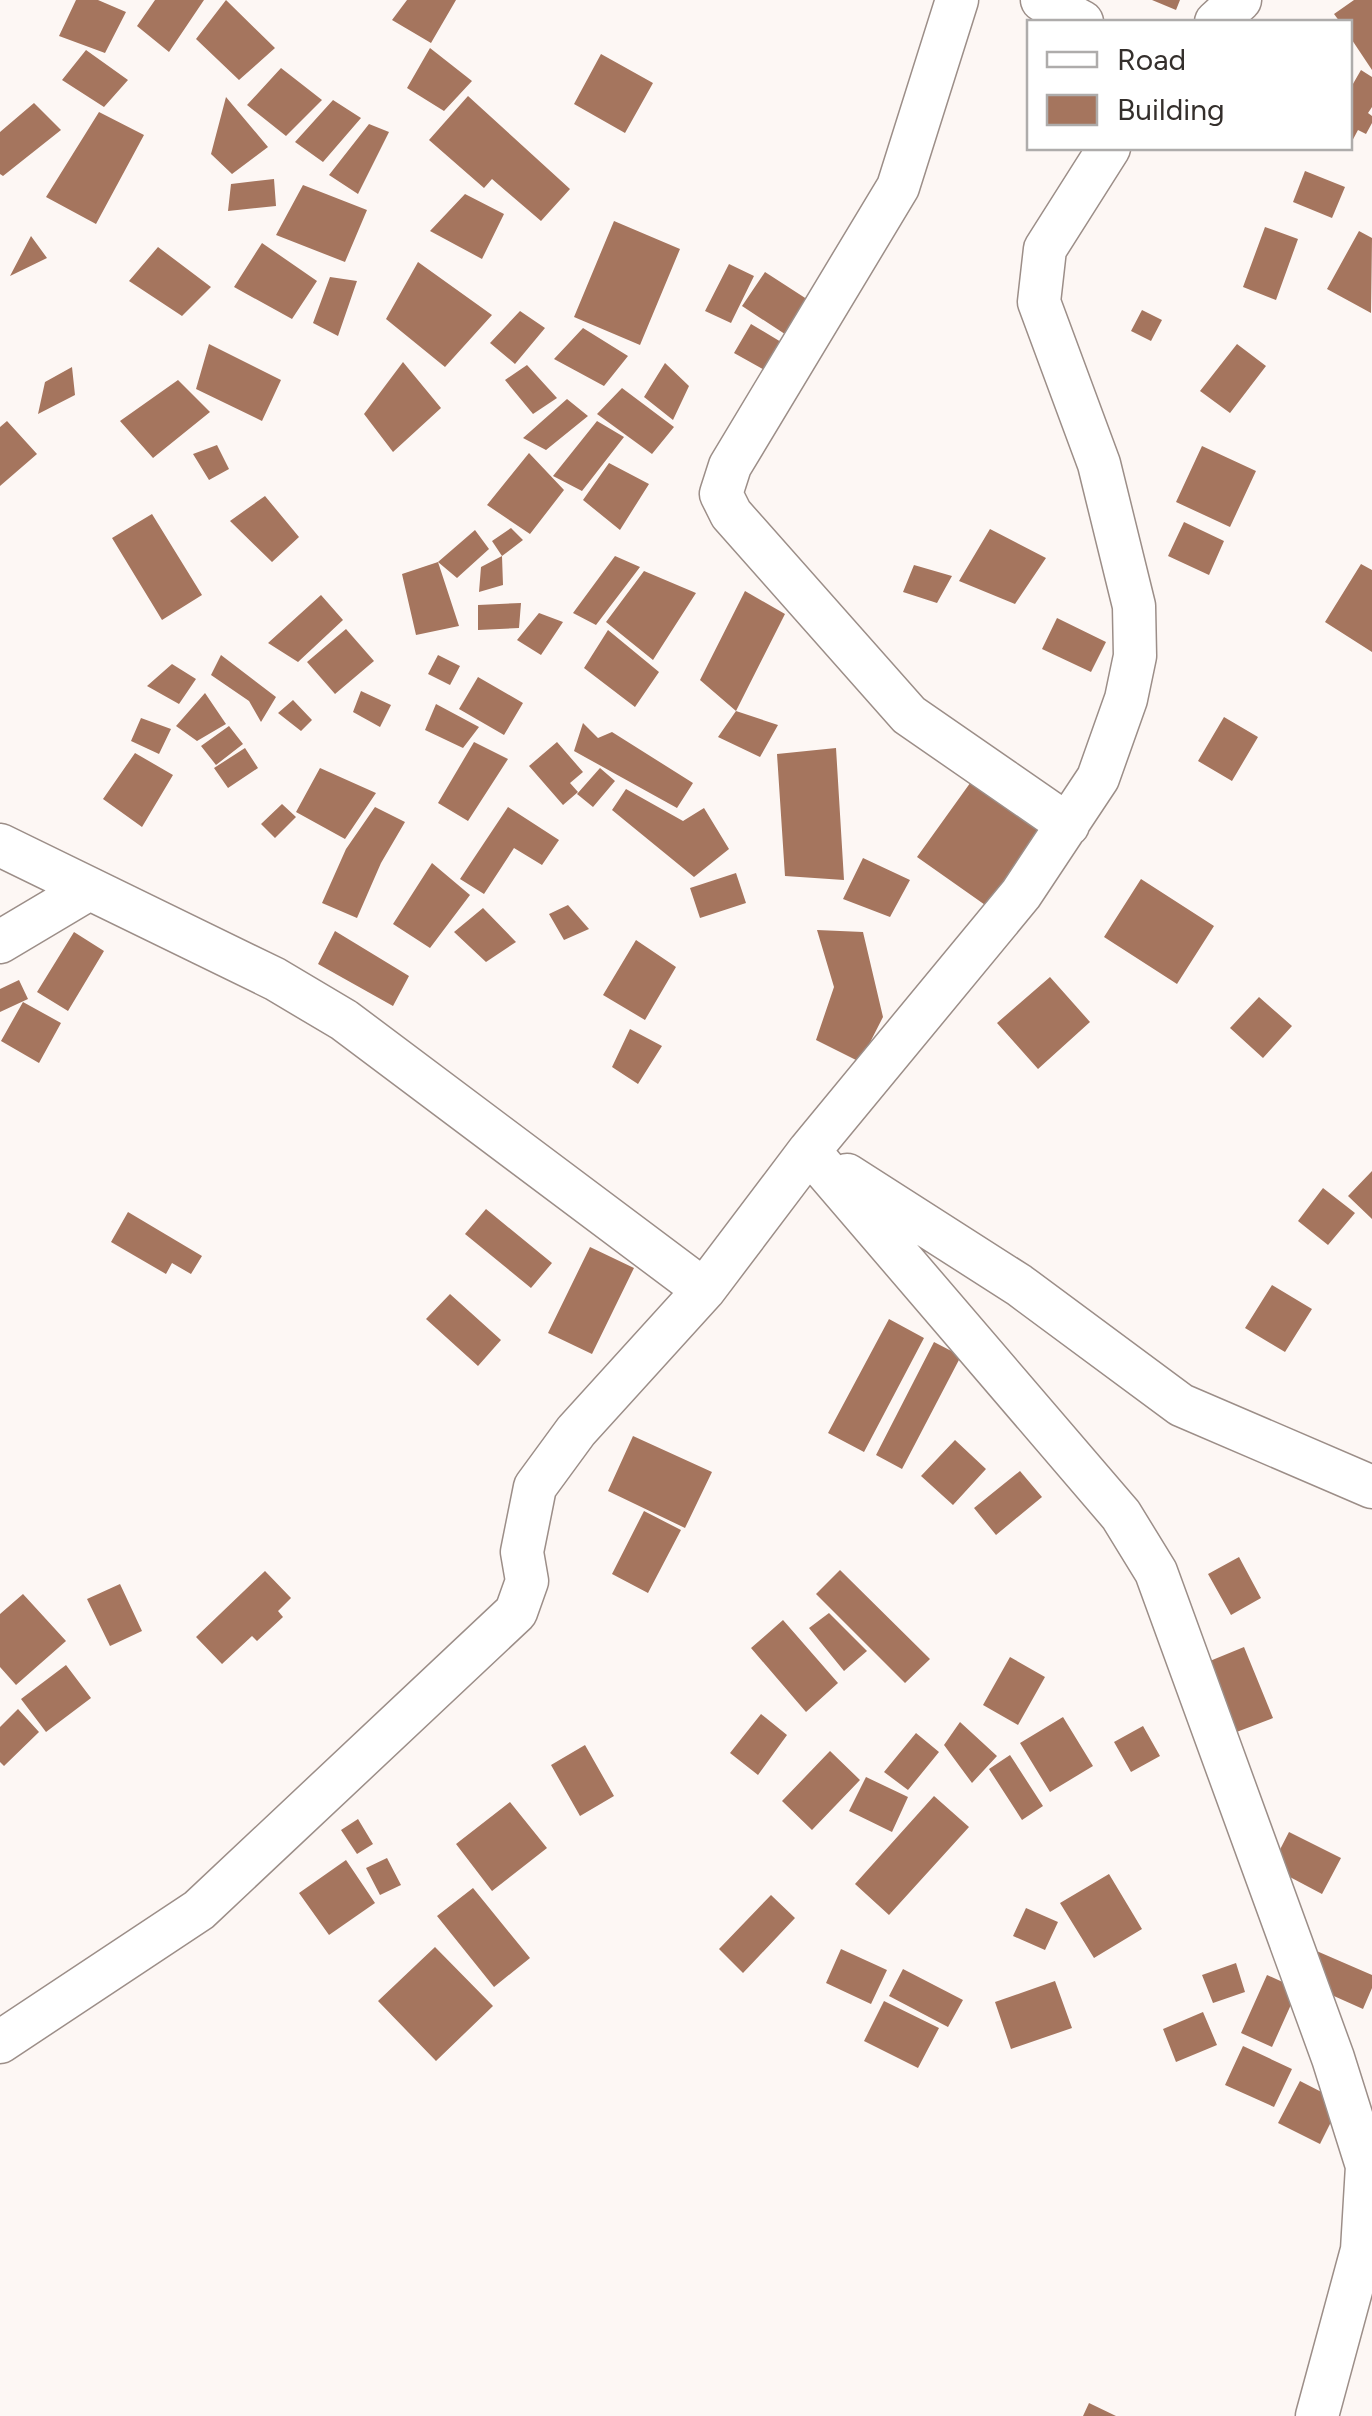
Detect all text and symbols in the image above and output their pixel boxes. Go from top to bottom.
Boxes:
legend [1027,20,1352,150]
text: Road [1117,41,1186,78]
text: Building [1117,91,1225,128]

